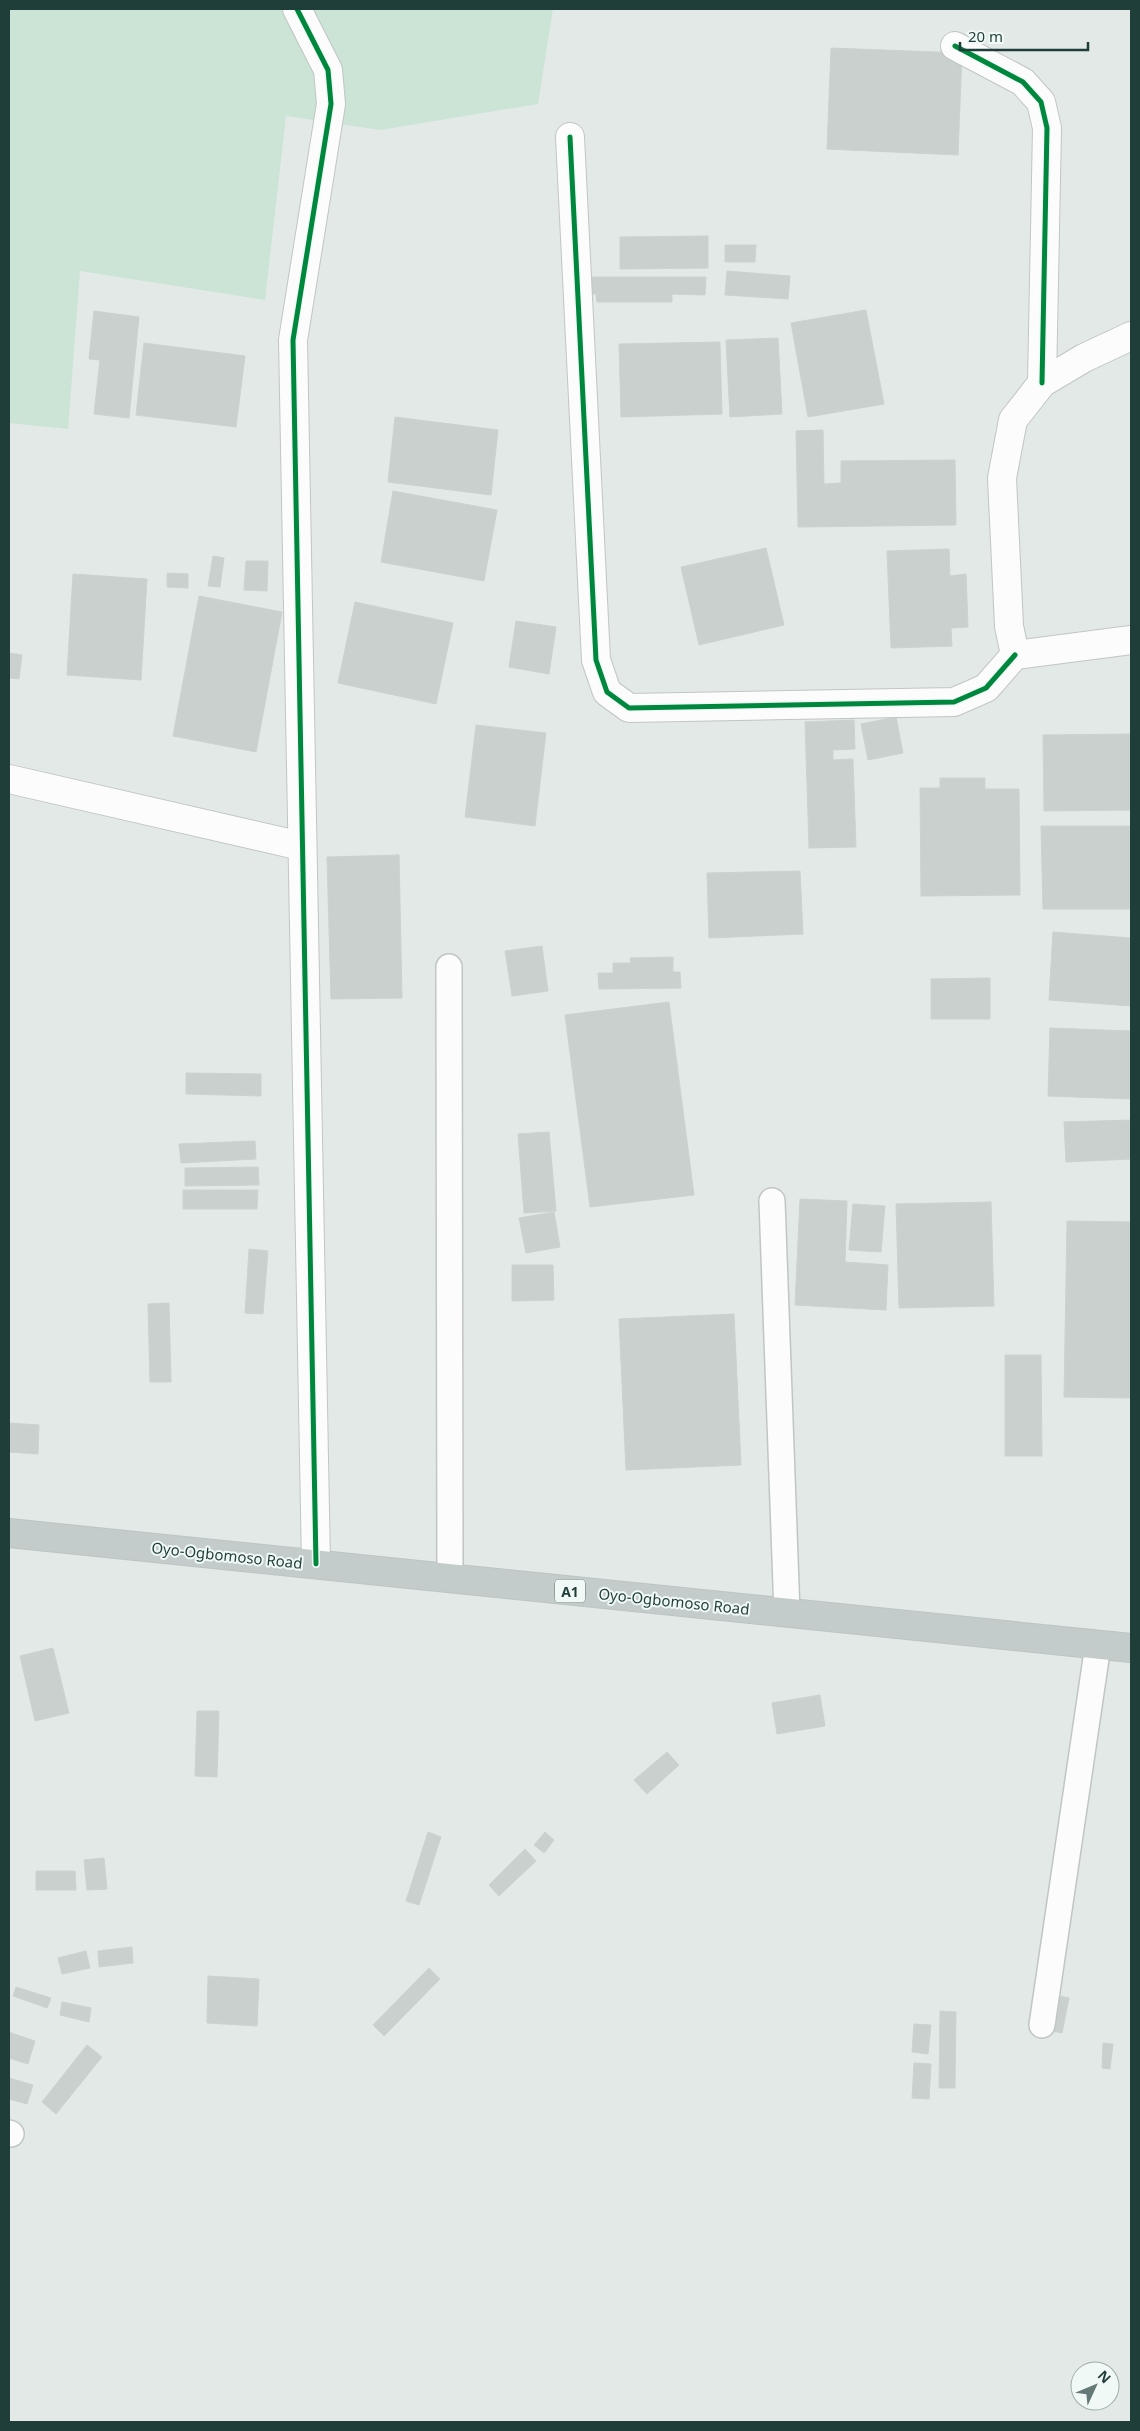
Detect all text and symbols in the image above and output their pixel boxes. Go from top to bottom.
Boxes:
scale bar [960,20,1088,52]
text: 20 m [968,26,1003,46]
street label: Oyo-Ogbomoso Road [150,1537,304,1573]
road number: A1 [555,1580,585,1602]
street label: Oyo-Ogbomoso Road [597,1583,751,1619]
north arrow [1070,2361,1120,2411]
text: N [1094,2366,1116,2387]

